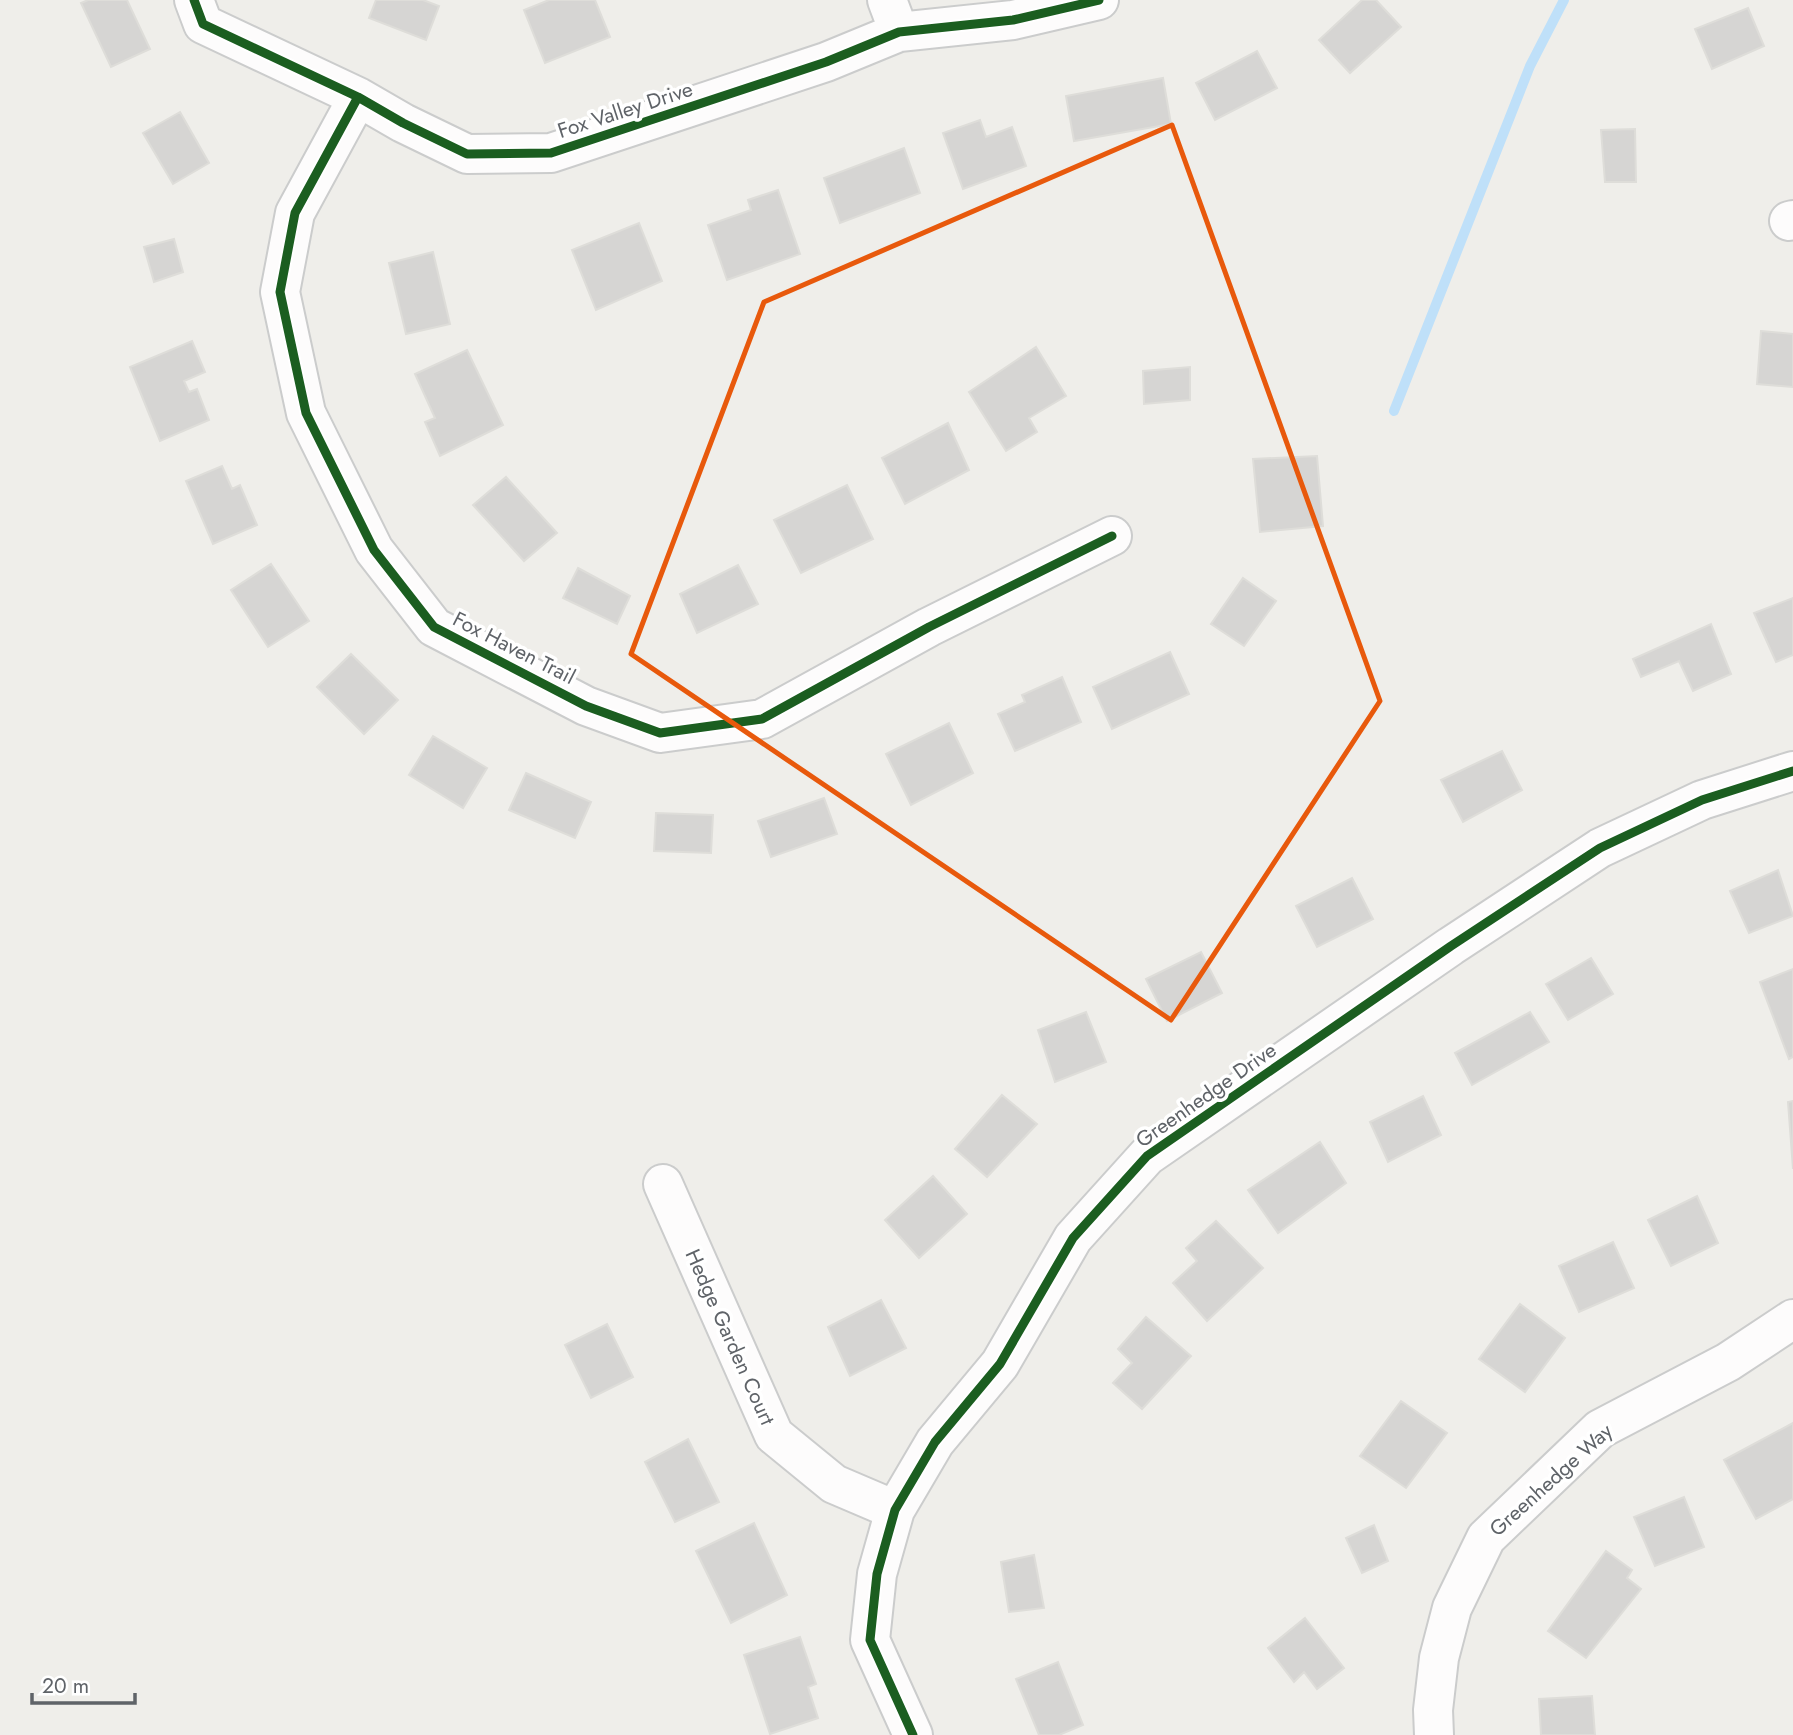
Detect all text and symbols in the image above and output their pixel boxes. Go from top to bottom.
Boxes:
street label: Fox Valley Drive [554,74,697,146]
street label: Fox Haven Trail [448,604,580,692]
street label: Greenhedge Drive [1130,1035,1282,1155]
street label: Hedge Garden Court [678,1244,782,1430]
street label: Greenhedge Way [1483,1416,1620,1544]
scale bar [32,1662,135,1706]
text: 20 m [42,1671,89,1701]

